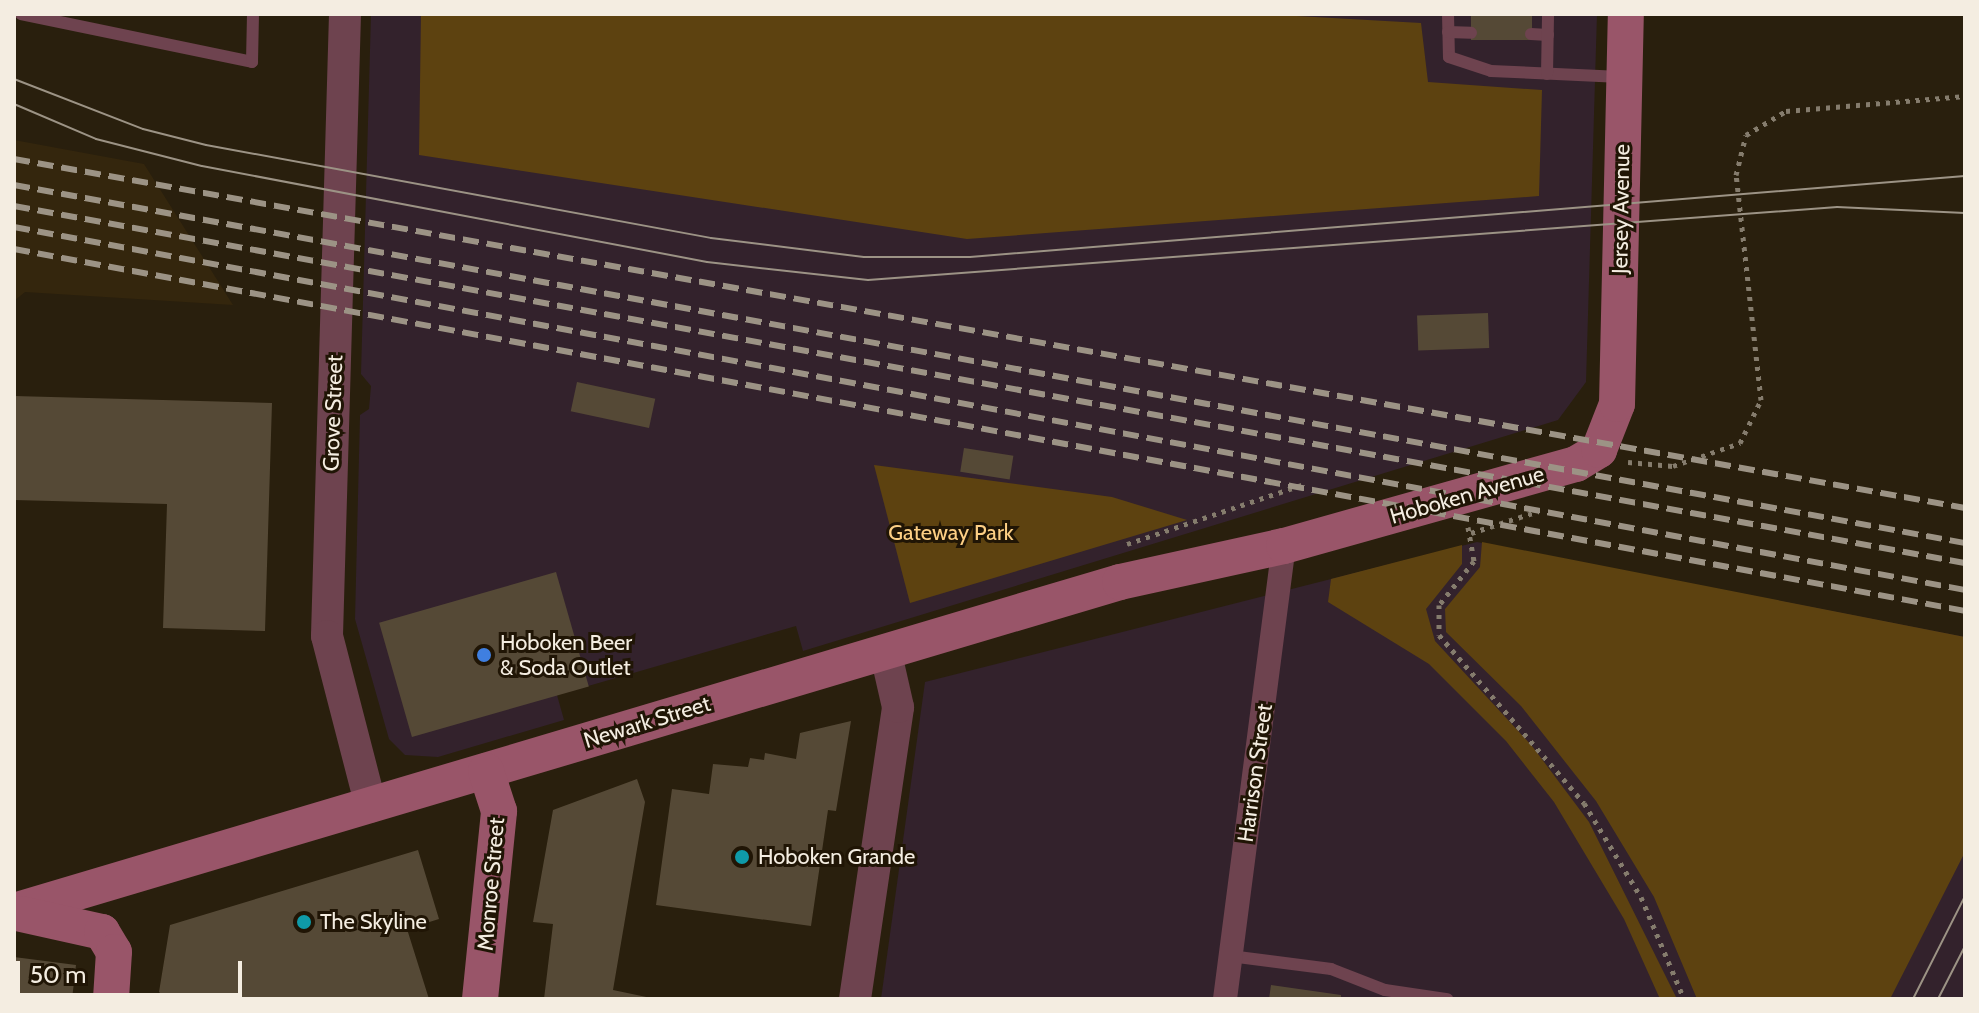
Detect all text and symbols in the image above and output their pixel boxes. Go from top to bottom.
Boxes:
street label: Jersey Avenue [1607,144,1635,274]
street label: Grove Street [318,354,348,472]
street label: Hoboken Avenue [1387,460,1547,530]
park label: Gateway Park [888,520,1014,546]
place label: Hoboken Beer & Soda Outlet [500,629,632,680]
marker: Hoboken Beer & Soda Outlet [475,646,493,664]
street label: Newark Street [580,690,714,754]
street label: Harrison Street [1232,702,1278,844]
street label: Monroe Street [472,816,510,952]
place label: Hoboken Grande [758,844,915,870]
marker: Hoboken Grande [733,848,751,866]
place label: The Skyline [320,909,427,935]
marker: The Skyline [295,913,313,931]
scale bar [20,945,246,995]
text: 50 m [30,960,86,989]

